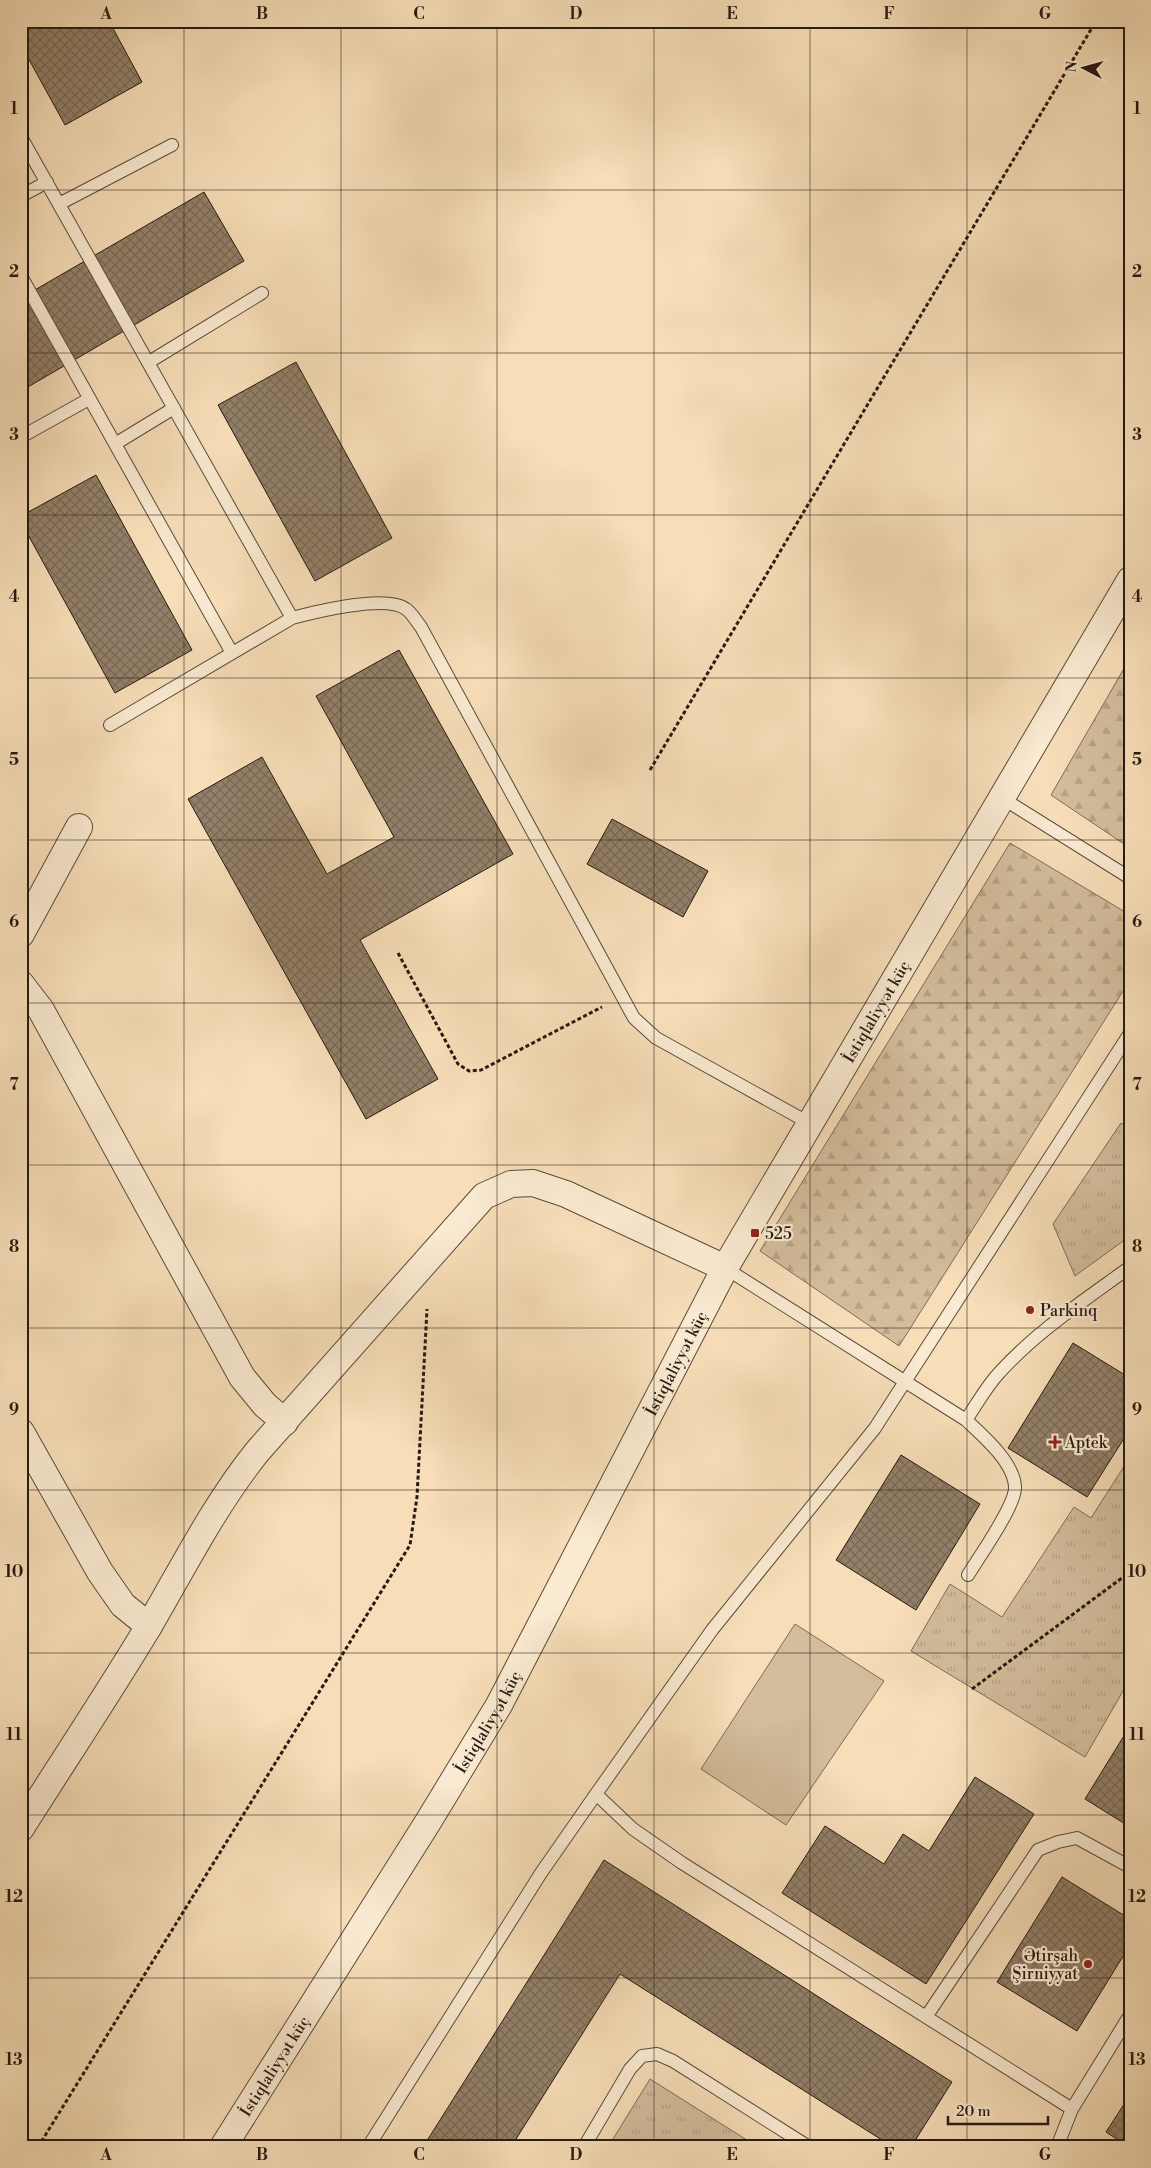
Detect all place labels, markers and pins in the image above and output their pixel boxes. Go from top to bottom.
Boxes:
place label: 525 [765,1224,792,1244]
marker: 525 [749,1227,761,1239]
place label: Parkinq [1040,1301,1098,1321]
marker: Parkinq [1024,1304,1036,1316]
place label: Aptek [1064,1433,1109,1453]
marker: Aptek [1049,1436,1061,1448]
place label: Ətirşah Şirniyyat [1012,1946,1078,1984]
marker: Ətirşah Şirniyyat [1082,1958,1094,1970]

